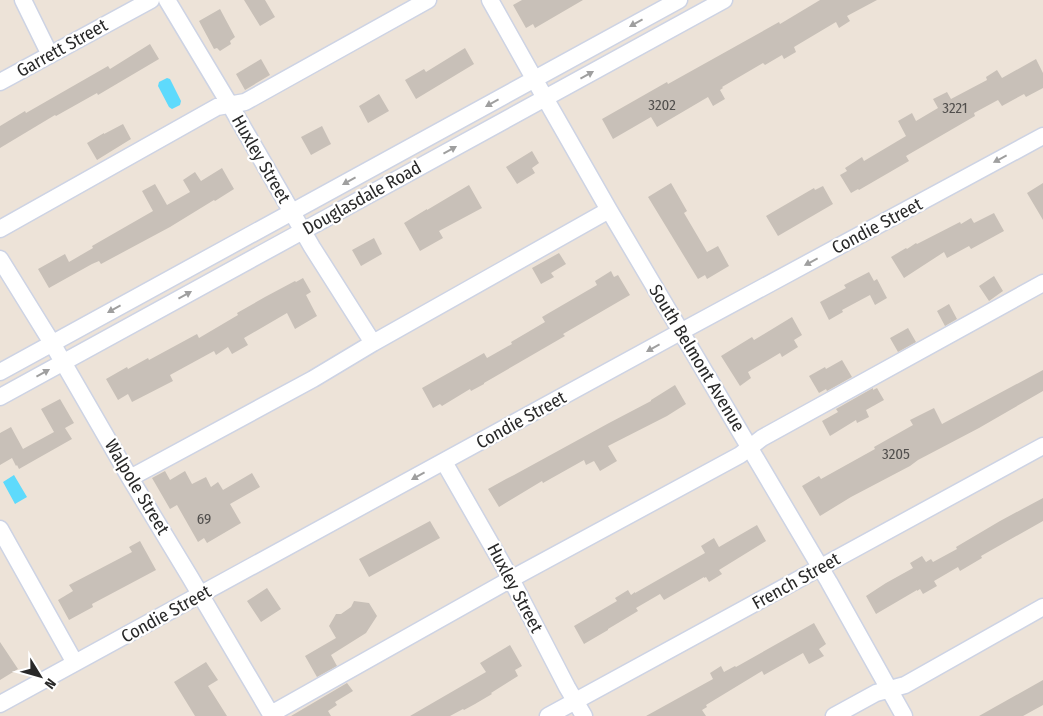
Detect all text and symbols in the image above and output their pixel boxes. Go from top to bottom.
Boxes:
street label: Garrett Street [13,14,111,82]
one-way arrow [629,19,643,28]
one-way arrow [580,71,595,79]
house number: 3202 [648,96,676,114]
one-way arrow [485,98,498,107]
house number: 3221 [942,99,968,117]
street label: Huxley Street [227,111,295,207]
one-way arrow [443,146,458,154]
one-way arrow [993,155,1007,164]
street label: Douglasdale Road [299,156,425,240]
one-way arrow [342,176,356,185]
street label: Condie Street [828,193,926,259]
one-way arrow [804,258,818,266]
street label: South Belmont Avenue [644,280,750,436]
one-way arrow [178,291,192,299]
one-way arrow [107,305,122,313]
one-way arrow [646,343,660,352]
one-way arrow [36,369,49,378]
street label: Condie Street [472,386,570,454]
street label: Walpole Street [100,435,174,539]
house number: 3205 [882,445,910,463]
one-way arrow [411,472,425,480]
house number: 69 [197,510,211,528]
street label: Huxley Street [482,539,548,637]
street label: French Street [748,548,844,614]
street label: Condie Street [117,580,215,648]
north arrow [15,651,65,701]
text: N [41,675,59,692]

